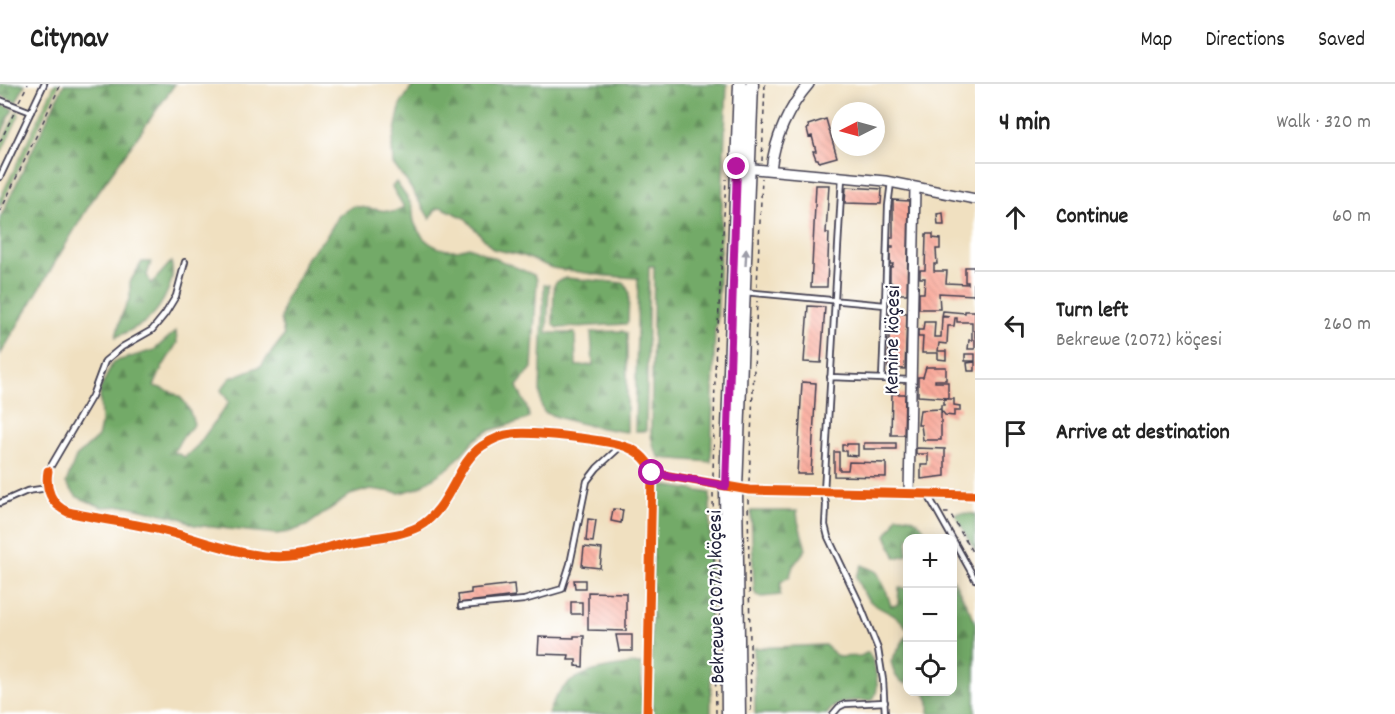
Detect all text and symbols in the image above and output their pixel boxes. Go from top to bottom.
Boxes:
text: Citynav [30,21,108,61]
text: Map [1141,26,1172,56]
text: Directions [1205,26,1285,56]
text: Saved [1318,26,1365,56]
north arrow [831,102,885,156]
text: 4 min [999,105,1050,142]
text: Walk · 320 m [1277,109,1371,137]
route end [723,153,749,179]
icon: ahead [999,201,1032,234]
text: Continue [1056,202,1128,233]
text: 60 m [1332,203,1371,231]
one-way arrow [741,247,750,266]
street label: Kemine köçesi [878,285,910,395]
text: Turn left [1056,296,1128,327]
icon: left [999,309,1032,342]
text: 260 m [1323,311,1371,339]
text: Bekrewe (2072) köçesi [1056,327,1222,355]
icon: arrive [999,417,1032,450]
text: Arrive at destination [1056,418,1230,449]
route start [638,459,664,485]
street label: Bekrewe (2072) köçesi [701,510,735,684]
map controls [903,534,957,696]
button: + [903,534,957,588]
button: − [903,588,957,642]
button: locate [903,642,957,696]

